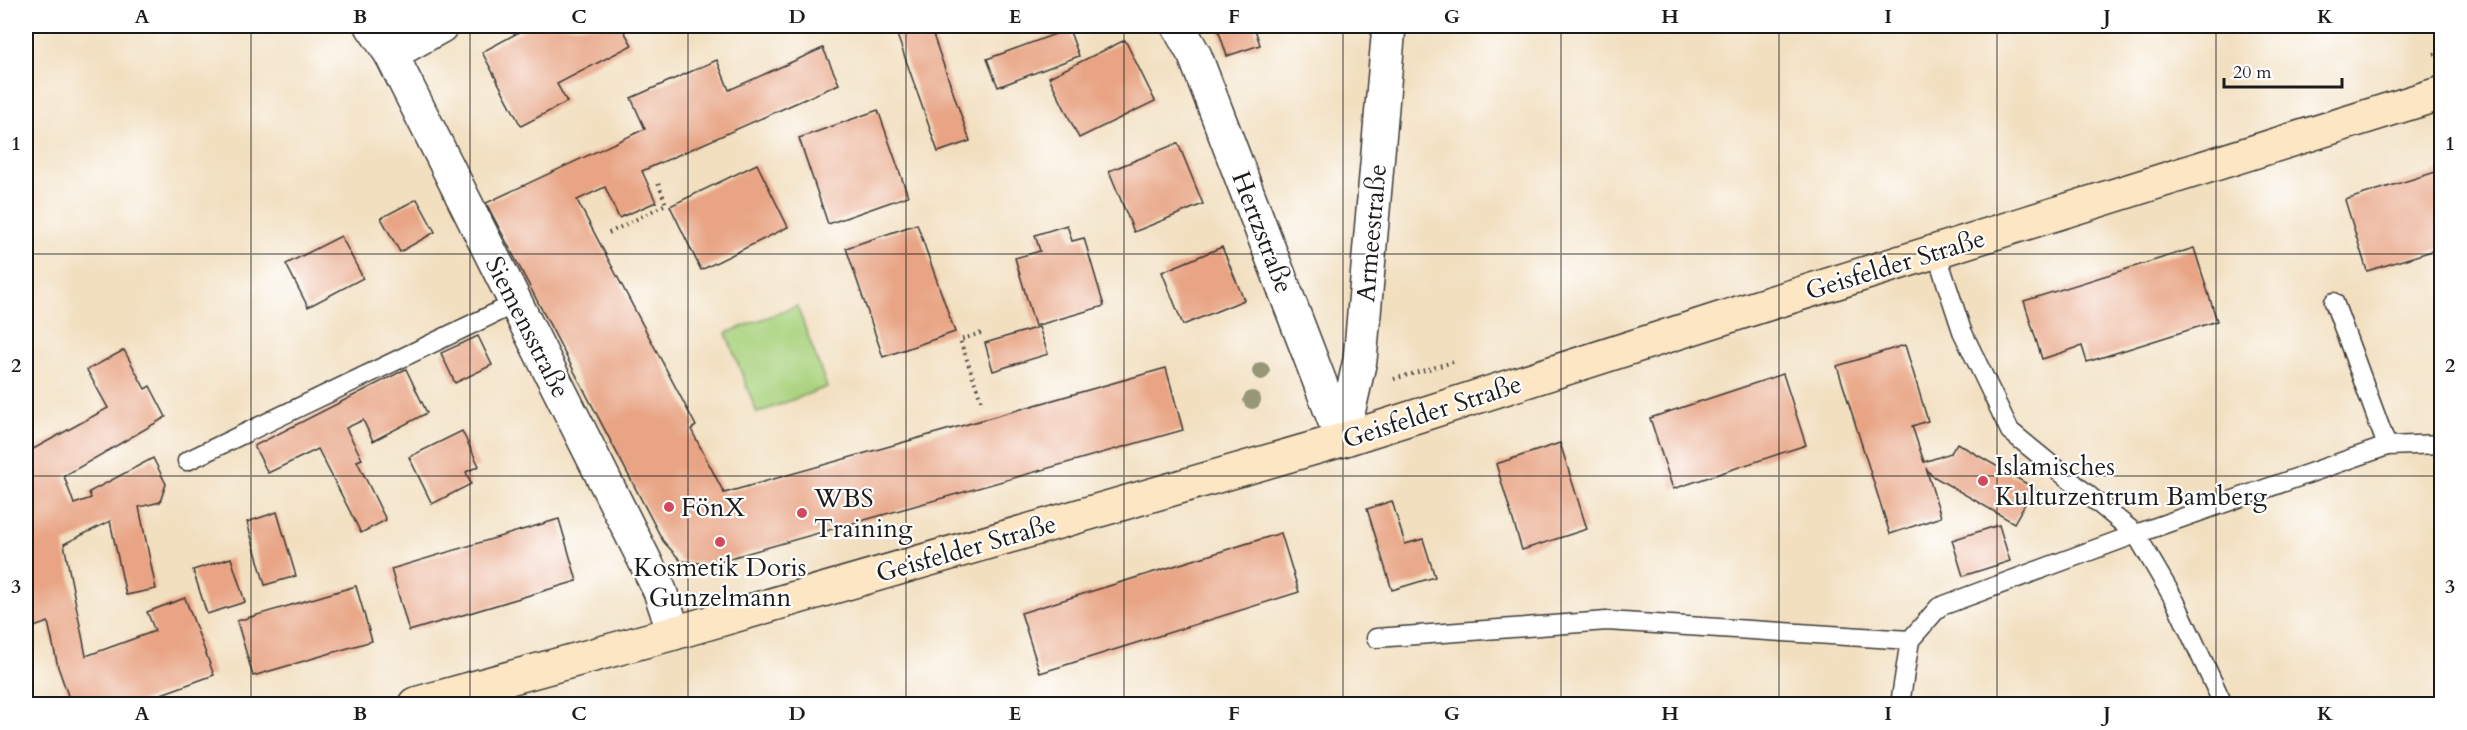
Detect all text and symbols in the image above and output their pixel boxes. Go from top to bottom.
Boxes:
text: A [134,3,150,30]
text: B [353,3,367,30]
text: C [571,3,587,30]
text: D [788,3,806,30]
text: E [1009,3,1021,30]
text: F [1228,3,1240,30]
text: G [1444,3,1460,30]
text: H [1661,3,1679,30]
text: I [1884,3,1892,30]
text: J [2100,3,2111,30]
text: K [2317,3,2334,30]
scale bar [2224,51,2342,89]
text: 20 m [2233,60,2272,85]
text: 1 [11,130,21,157]
text: 1 [2445,130,2455,157]
street label: Armeestraße [1348,163,1395,304]
street label: Hertzstraße [1223,166,1302,298]
street label: Geisfelder Straße [1801,221,1989,308]
street label: Siemensstraße [477,251,578,404]
text: 2 [11,352,21,379]
text: 2 [2445,352,2455,379]
street label: Geisfelder Straße [1338,366,1526,457]
place label: Islamisches Kulturzentrum Bamberg [1995,449,2267,514]
marker: Islamisches Kulturzentrum Bamberg [1976,474,1990,488]
place label: WBS Training [813,481,913,546]
place label: FönX [681,490,746,525]
marker: FönX [662,500,676,514]
marker: WBS Training [795,506,809,520]
street label: Geisfelder Straße [872,506,1060,591]
marker: Kosmetik Doris Gunzelmann [713,535,727,549]
place label: Kosmetik Doris Gunzelmann [634,550,807,615]
text: 3 [11,573,21,600]
text: 3 [2445,573,2455,600]
text: A [134,700,150,727]
text: B [353,700,367,727]
text: C [571,700,587,727]
text: D [788,700,806,727]
text: E [1009,700,1021,727]
text: F [1228,700,1240,727]
text: G [1444,700,1460,727]
text: H [1661,700,1679,727]
text: I [1884,700,1892,727]
text: J [2100,700,2111,727]
text: K [2317,700,2334,727]

